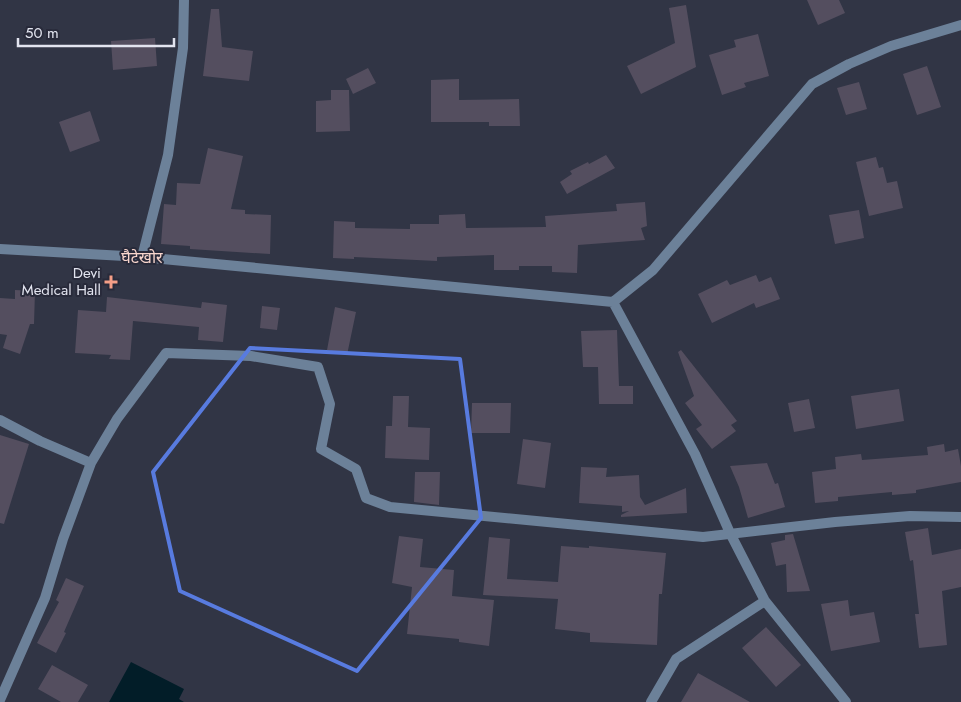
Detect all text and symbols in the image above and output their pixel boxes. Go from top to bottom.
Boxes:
scale bar [18,15,174,47]
text: 50 m [25,22,59,44]
district label: घैटेखोर [121,246,163,269]
place label: Devi Medical Hall [21,262,101,301]
marker: Devi Medical Hall [105,276,117,288]

